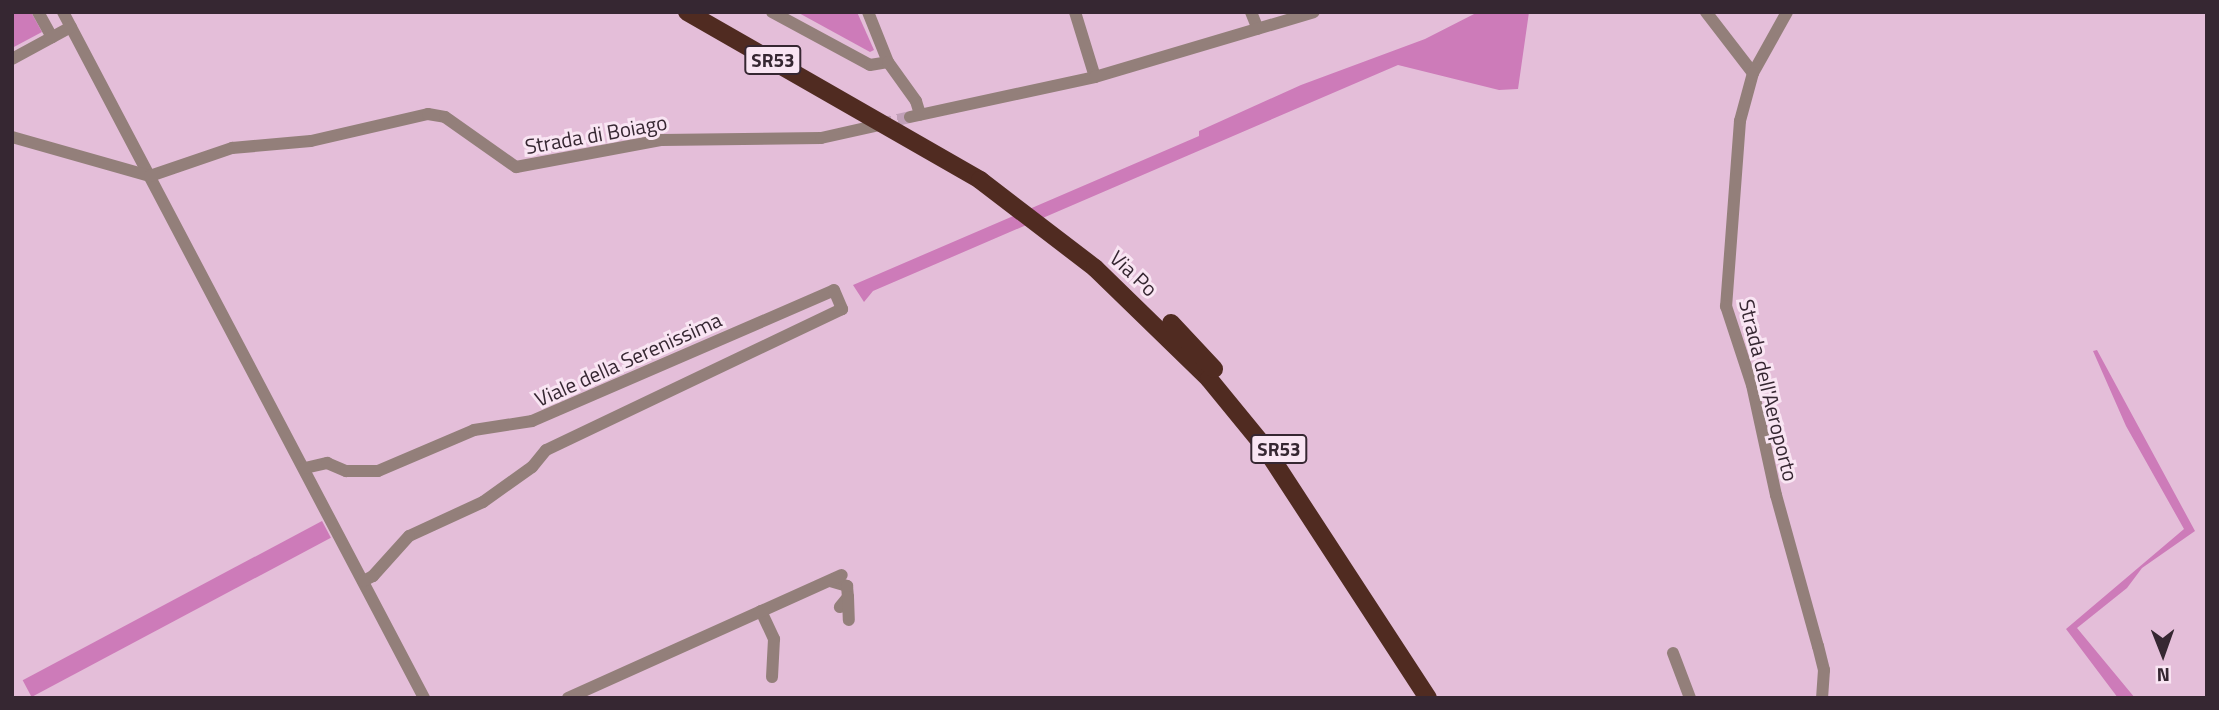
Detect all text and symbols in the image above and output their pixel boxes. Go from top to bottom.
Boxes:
road number: SR53 [743,44,803,76]
street label: Strada di Boiago [523,109,669,159]
street label: Via Po [1105,245,1163,301]
street label: Strada dell'Aeroporto [1734,296,1804,484]
street label: Viale della Serenissima [531,306,725,412]
road number: SR53 [1249,433,1309,464]
north arrow [2128,619,2198,689]
text: N [2157,661,2170,690]

